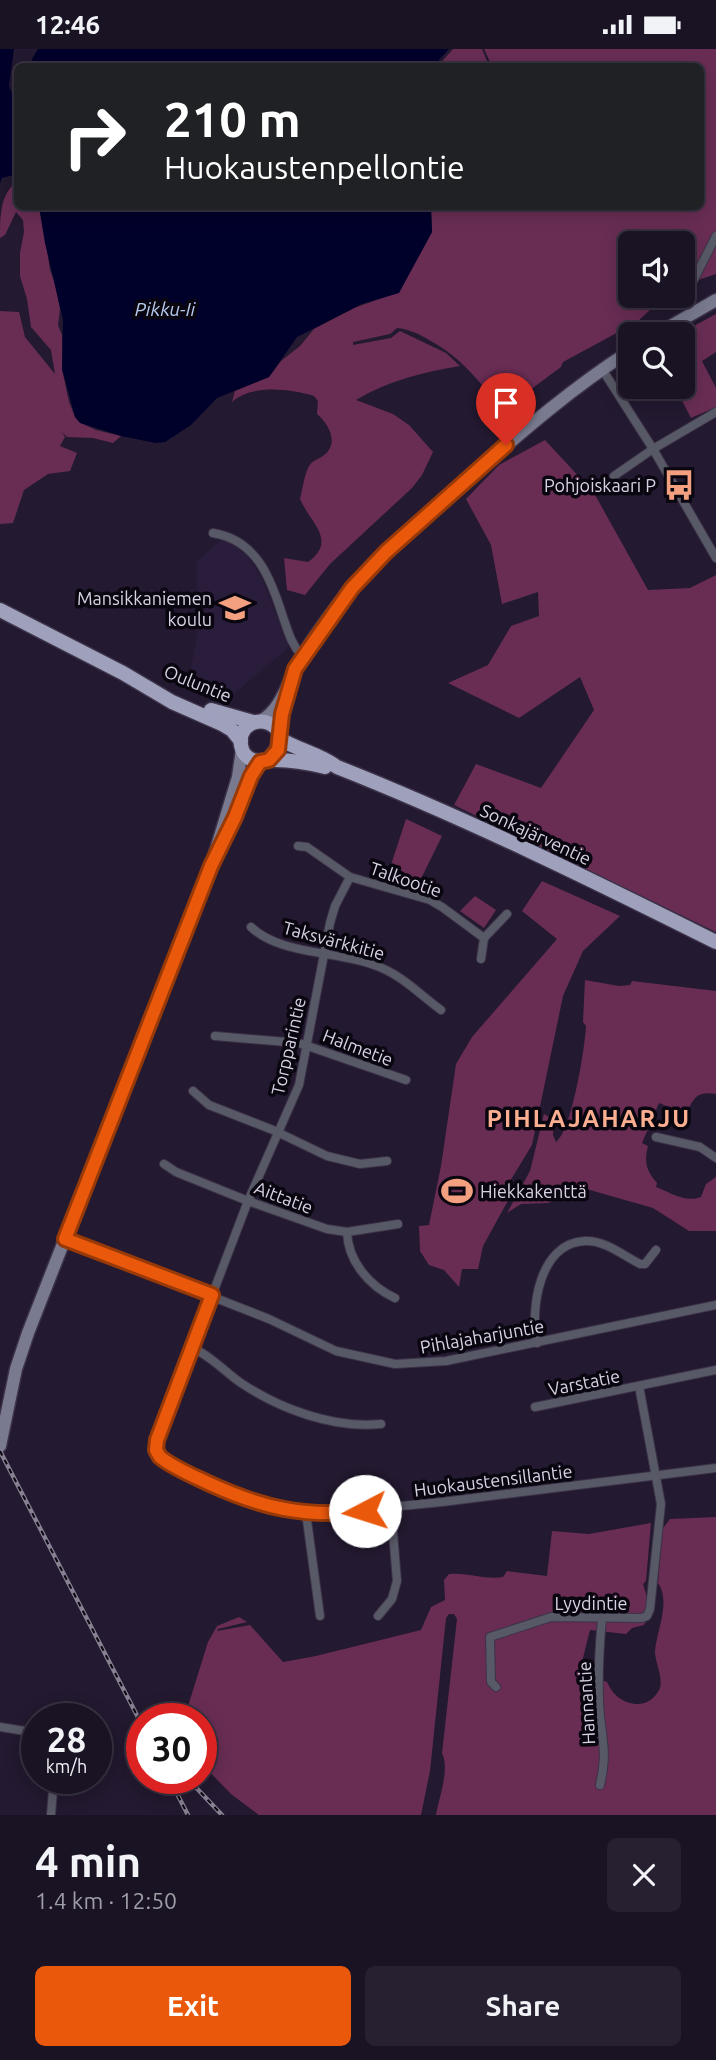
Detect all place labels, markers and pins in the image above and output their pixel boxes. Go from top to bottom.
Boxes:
pin [476,373,536,445]
bus stop icon: Pohjoiskaari P [662,468,696,502]
place label: Pohjoiskaari P [544,475,656,495]
place label: Mansikkaniemen koulu [77,588,212,629]
school or university icon: Mansikkaniemen koulu [218,591,252,625]
sports icon: Hiekkakenttä [440,1174,474,1208]
place label: Hiekkakenttä [480,1181,587,1201]

